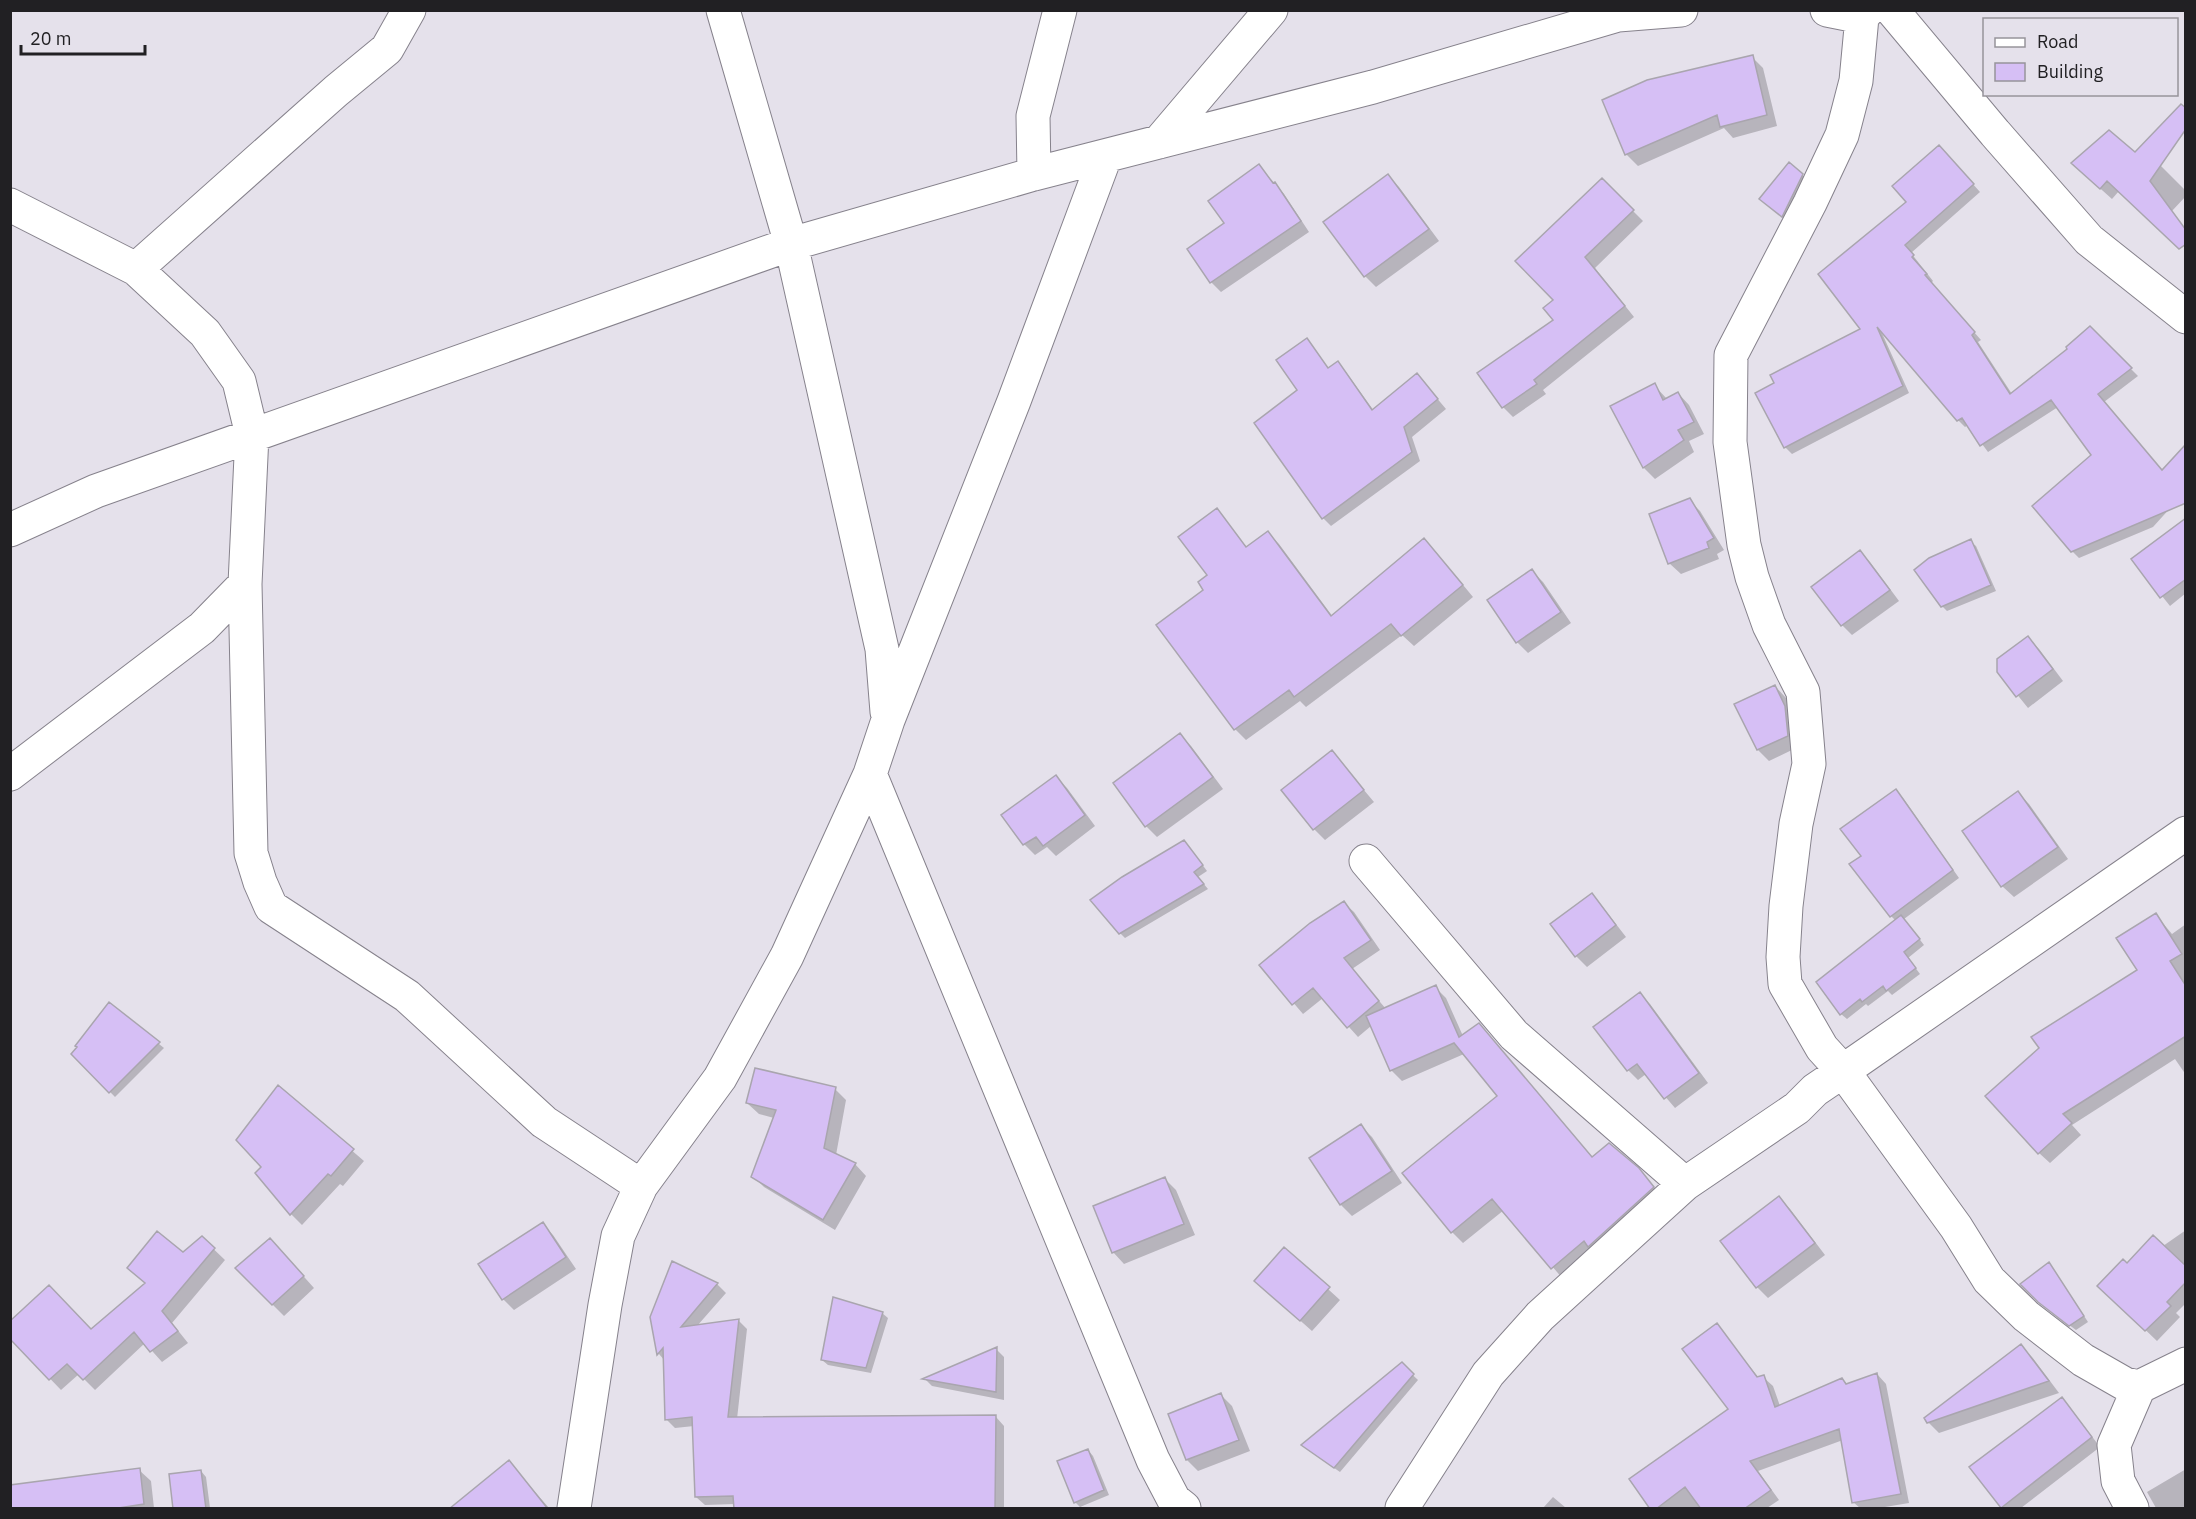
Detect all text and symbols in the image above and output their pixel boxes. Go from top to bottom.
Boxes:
scale bar [21,18,146,56]
legend [1983,18,2178,96]
text: 20 m [30,27,72,50]
text: Road [2037,30,2078,53]
text: Building [2037,60,2104,83]

